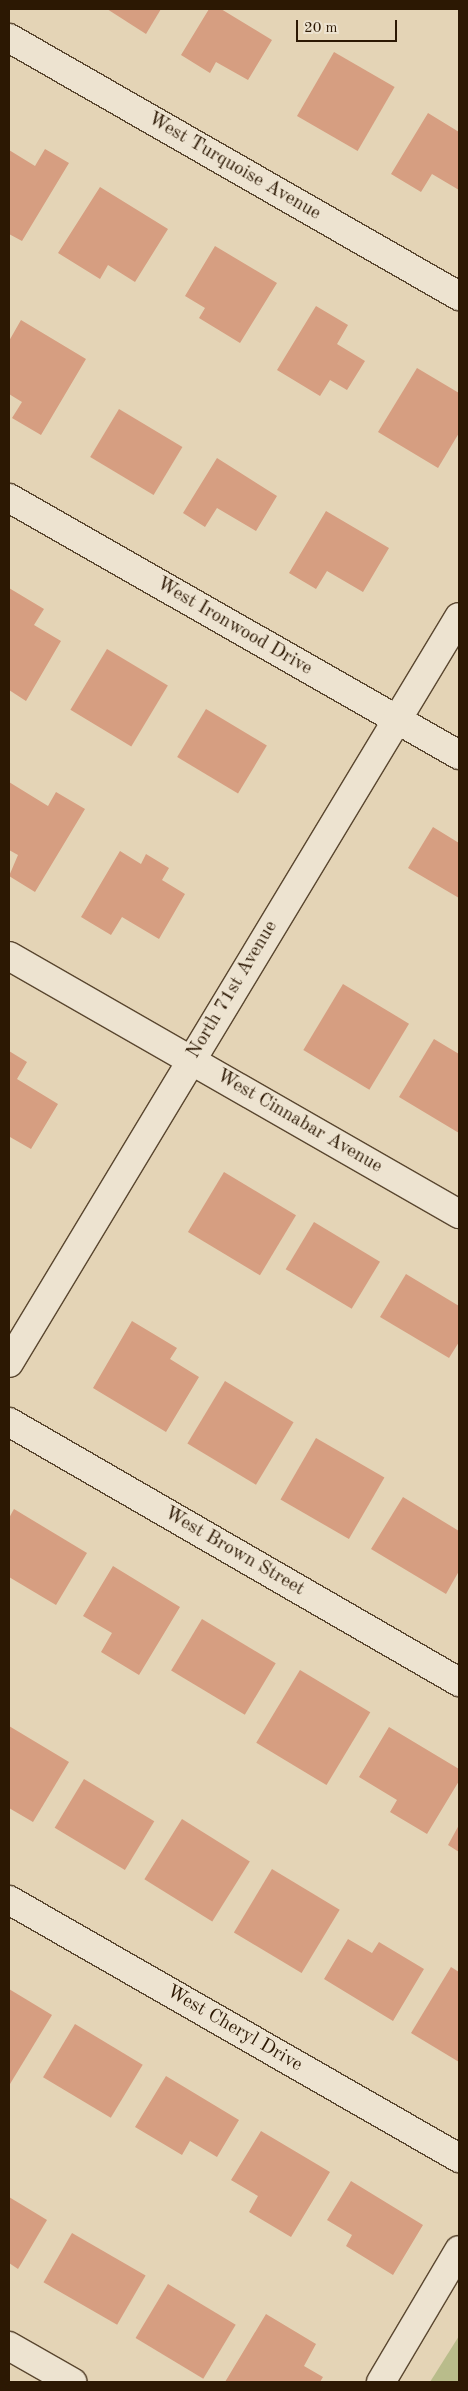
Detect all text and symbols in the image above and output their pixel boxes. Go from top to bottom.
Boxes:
scale bar [298,10,399,42]
text: 20 m [304,21,338,36]
street label: West Turquoise Avenue [144,108,324,226]
street label: West Ironwood Drive [152,573,316,681]
street label: North 71st Avenue [183,917,283,1063]
street label: West Cinnabar Avenue [212,1065,386,1179]
street label: West Brown Street [160,1503,308,1601]
street label: West Cheryl Drive [162,1981,306,2077]

